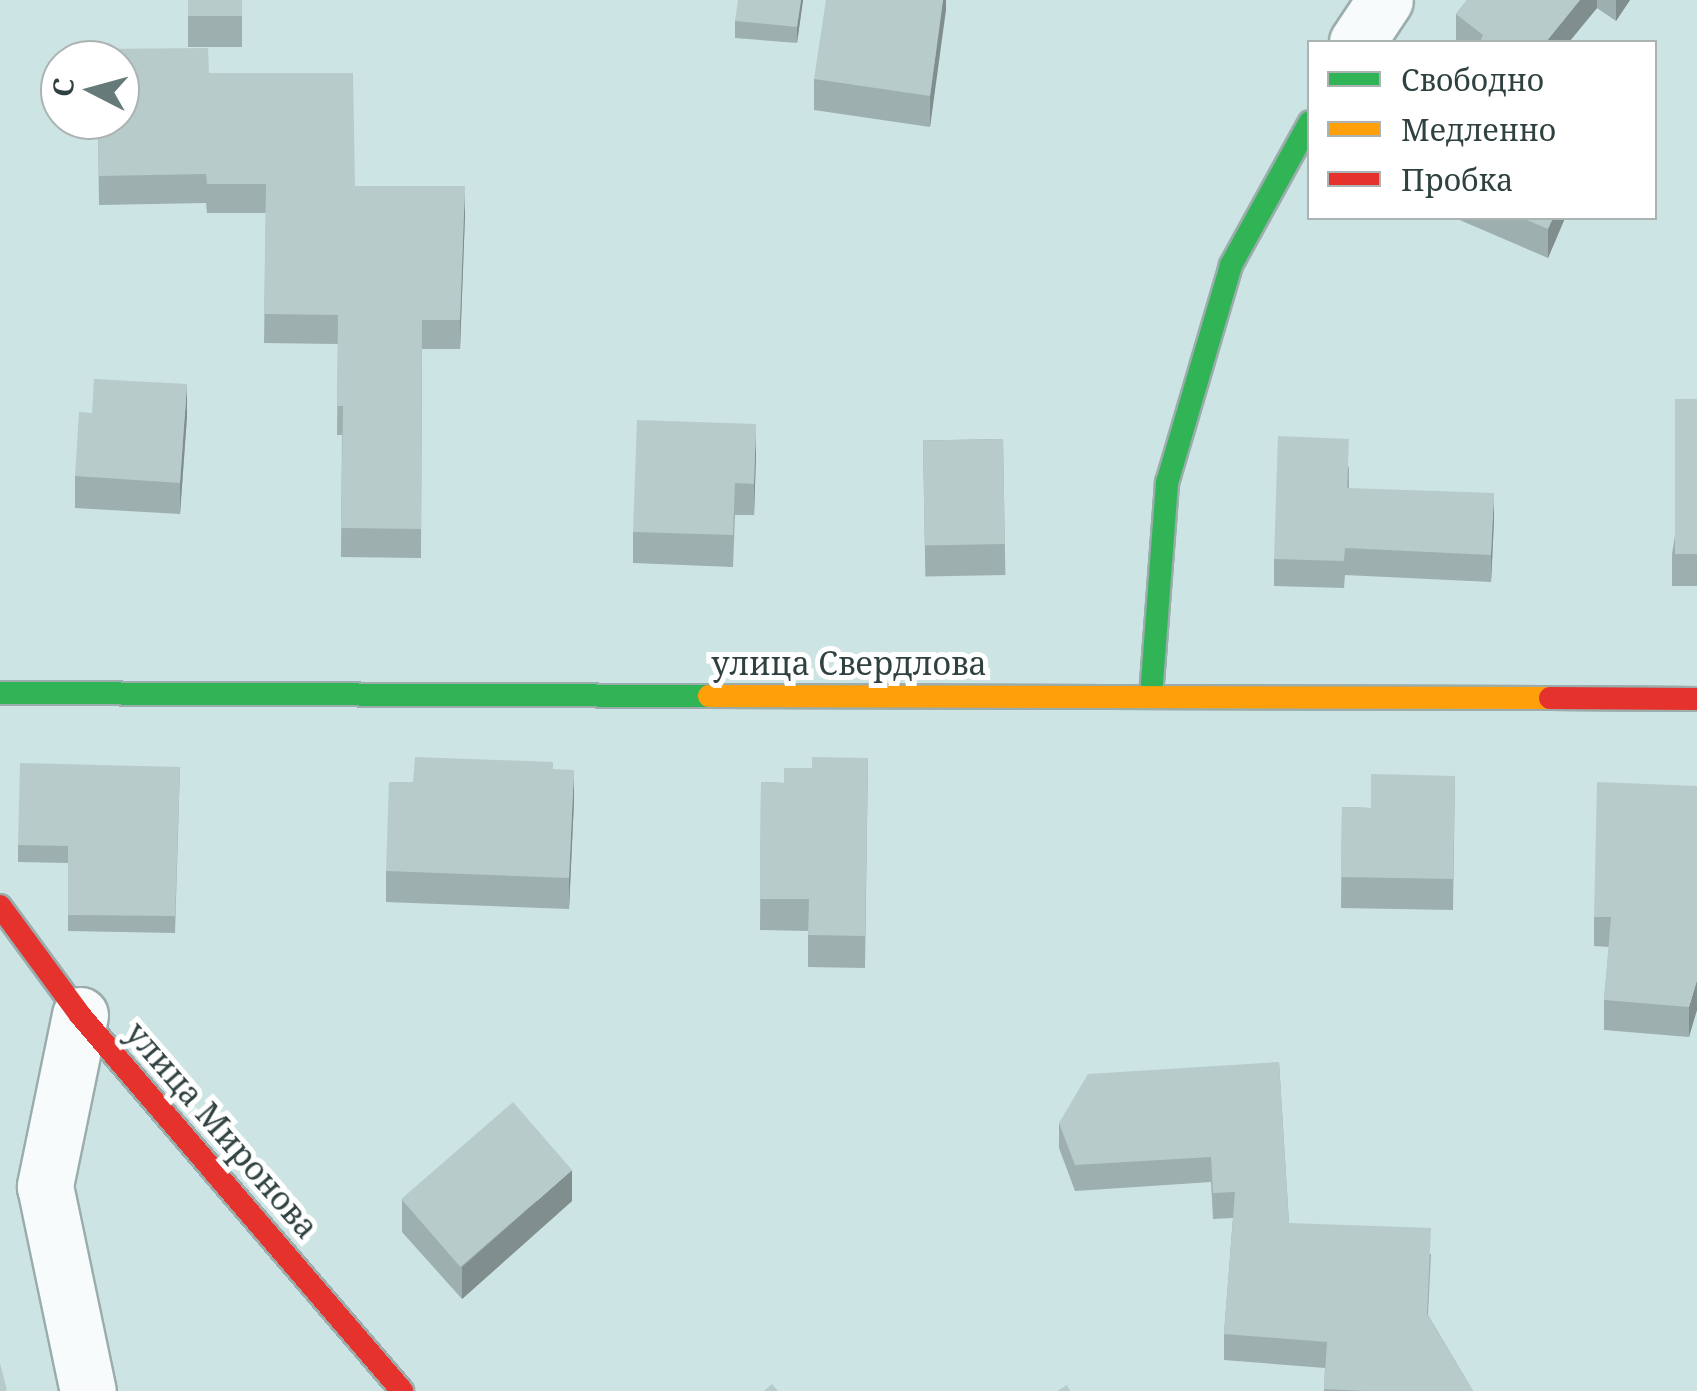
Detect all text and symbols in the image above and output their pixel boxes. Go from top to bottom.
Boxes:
north arrow [40,40,140,140]
legend [1307,40,1657,220]
text: Свободно [1401,59,1544,100]
text: С [42,76,82,98]
text: Медленно [1401,109,1556,150]
text: Пробка [1401,159,1513,200]
street label: улица Свердлова [711,644,987,682]
street label: улица Миронова [118,1014,326,1246]

